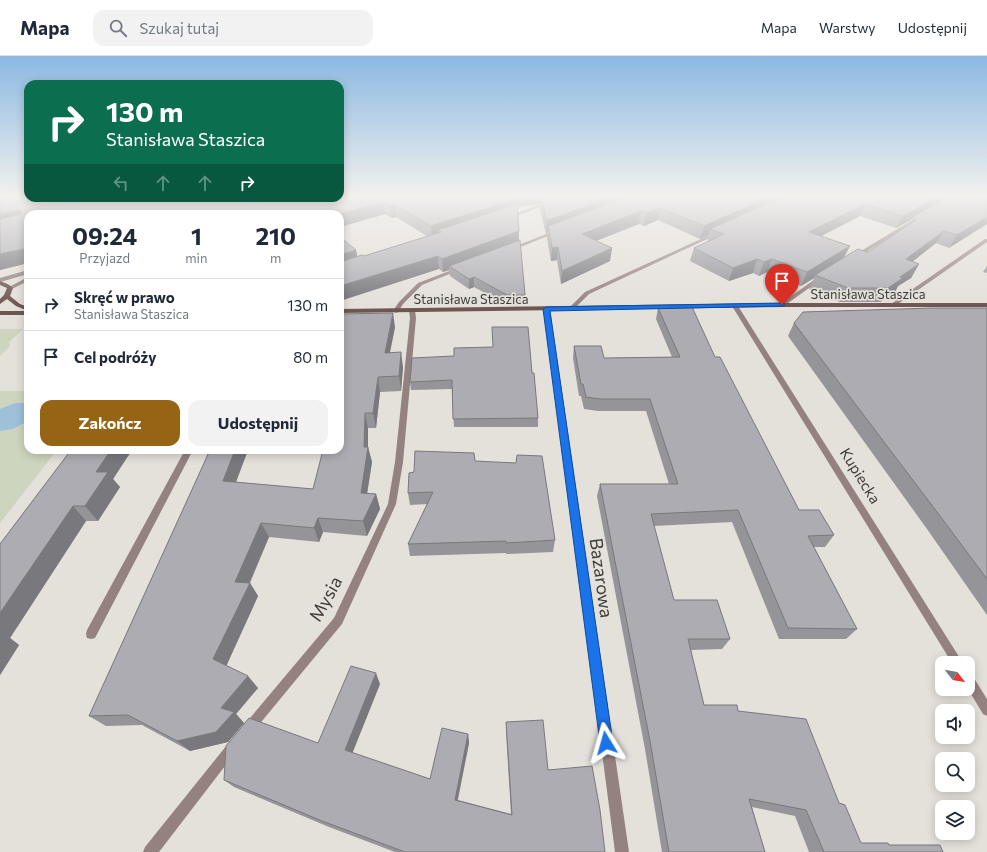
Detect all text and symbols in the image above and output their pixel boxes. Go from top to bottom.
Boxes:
search box [93,10,373,46]
text: Mapa [20,16,69,39]
icon: search [107,17,129,39]
text: Szukaj tutaj [139,19,219,37]
text: Mapa [761,19,797,36]
text: Warstwy [819,19,876,36]
text: Udostępnij [898,19,967,36]
text: 130 m [106,94,183,128]
icon: right [40,96,92,148]
text: Stanisława Staszica [106,128,265,150]
icon: left [110,172,132,194]
icon: ahead [152,172,174,194]
icon: ahead [194,172,216,194]
icon: right [236,172,258,194]
text: 09:24 [72,221,137,250]
text: 1 [191,221,202,250]
text: 210 [255,221,296,250]
text: Przyjazd [79,250,130,266]
text: min [185,250,207,266]
text: m [270,250,281,266]
pin [765,264,799,305]
icon: arrive [771,270,793,292]
street label: Stanisława Staszica [810,286,926,302]
text: Skręć w prawo [74,288,175,306]
street label: Stanisława Staszica [413,291,529,307]
icon: right [40,294,62,316]
text: 130 m [287,296,328,314]
text: Stanisława Staszica [74,306,189,322]
icon: arrive [40,346,62,368]
text: Cel podróży [74,348,157,366]
text: 80 m [293,348,328,366]
button: Zakończ [40,400,180,446]
button: Udostępnij [188,400,328,446]
street label: Kupiecka [837,444,885,507]
street label: Bazarowa [586,537,618,619]
street label: Mysia [304,572,346,625]
north arrow [935,656,975,696]
map controls [935,656,975,840]
button: sound [935,704,975,744]
position arrow [585,722,627,764]
button: search [935,752,975,792]
button: layers [935,800,975,840]

